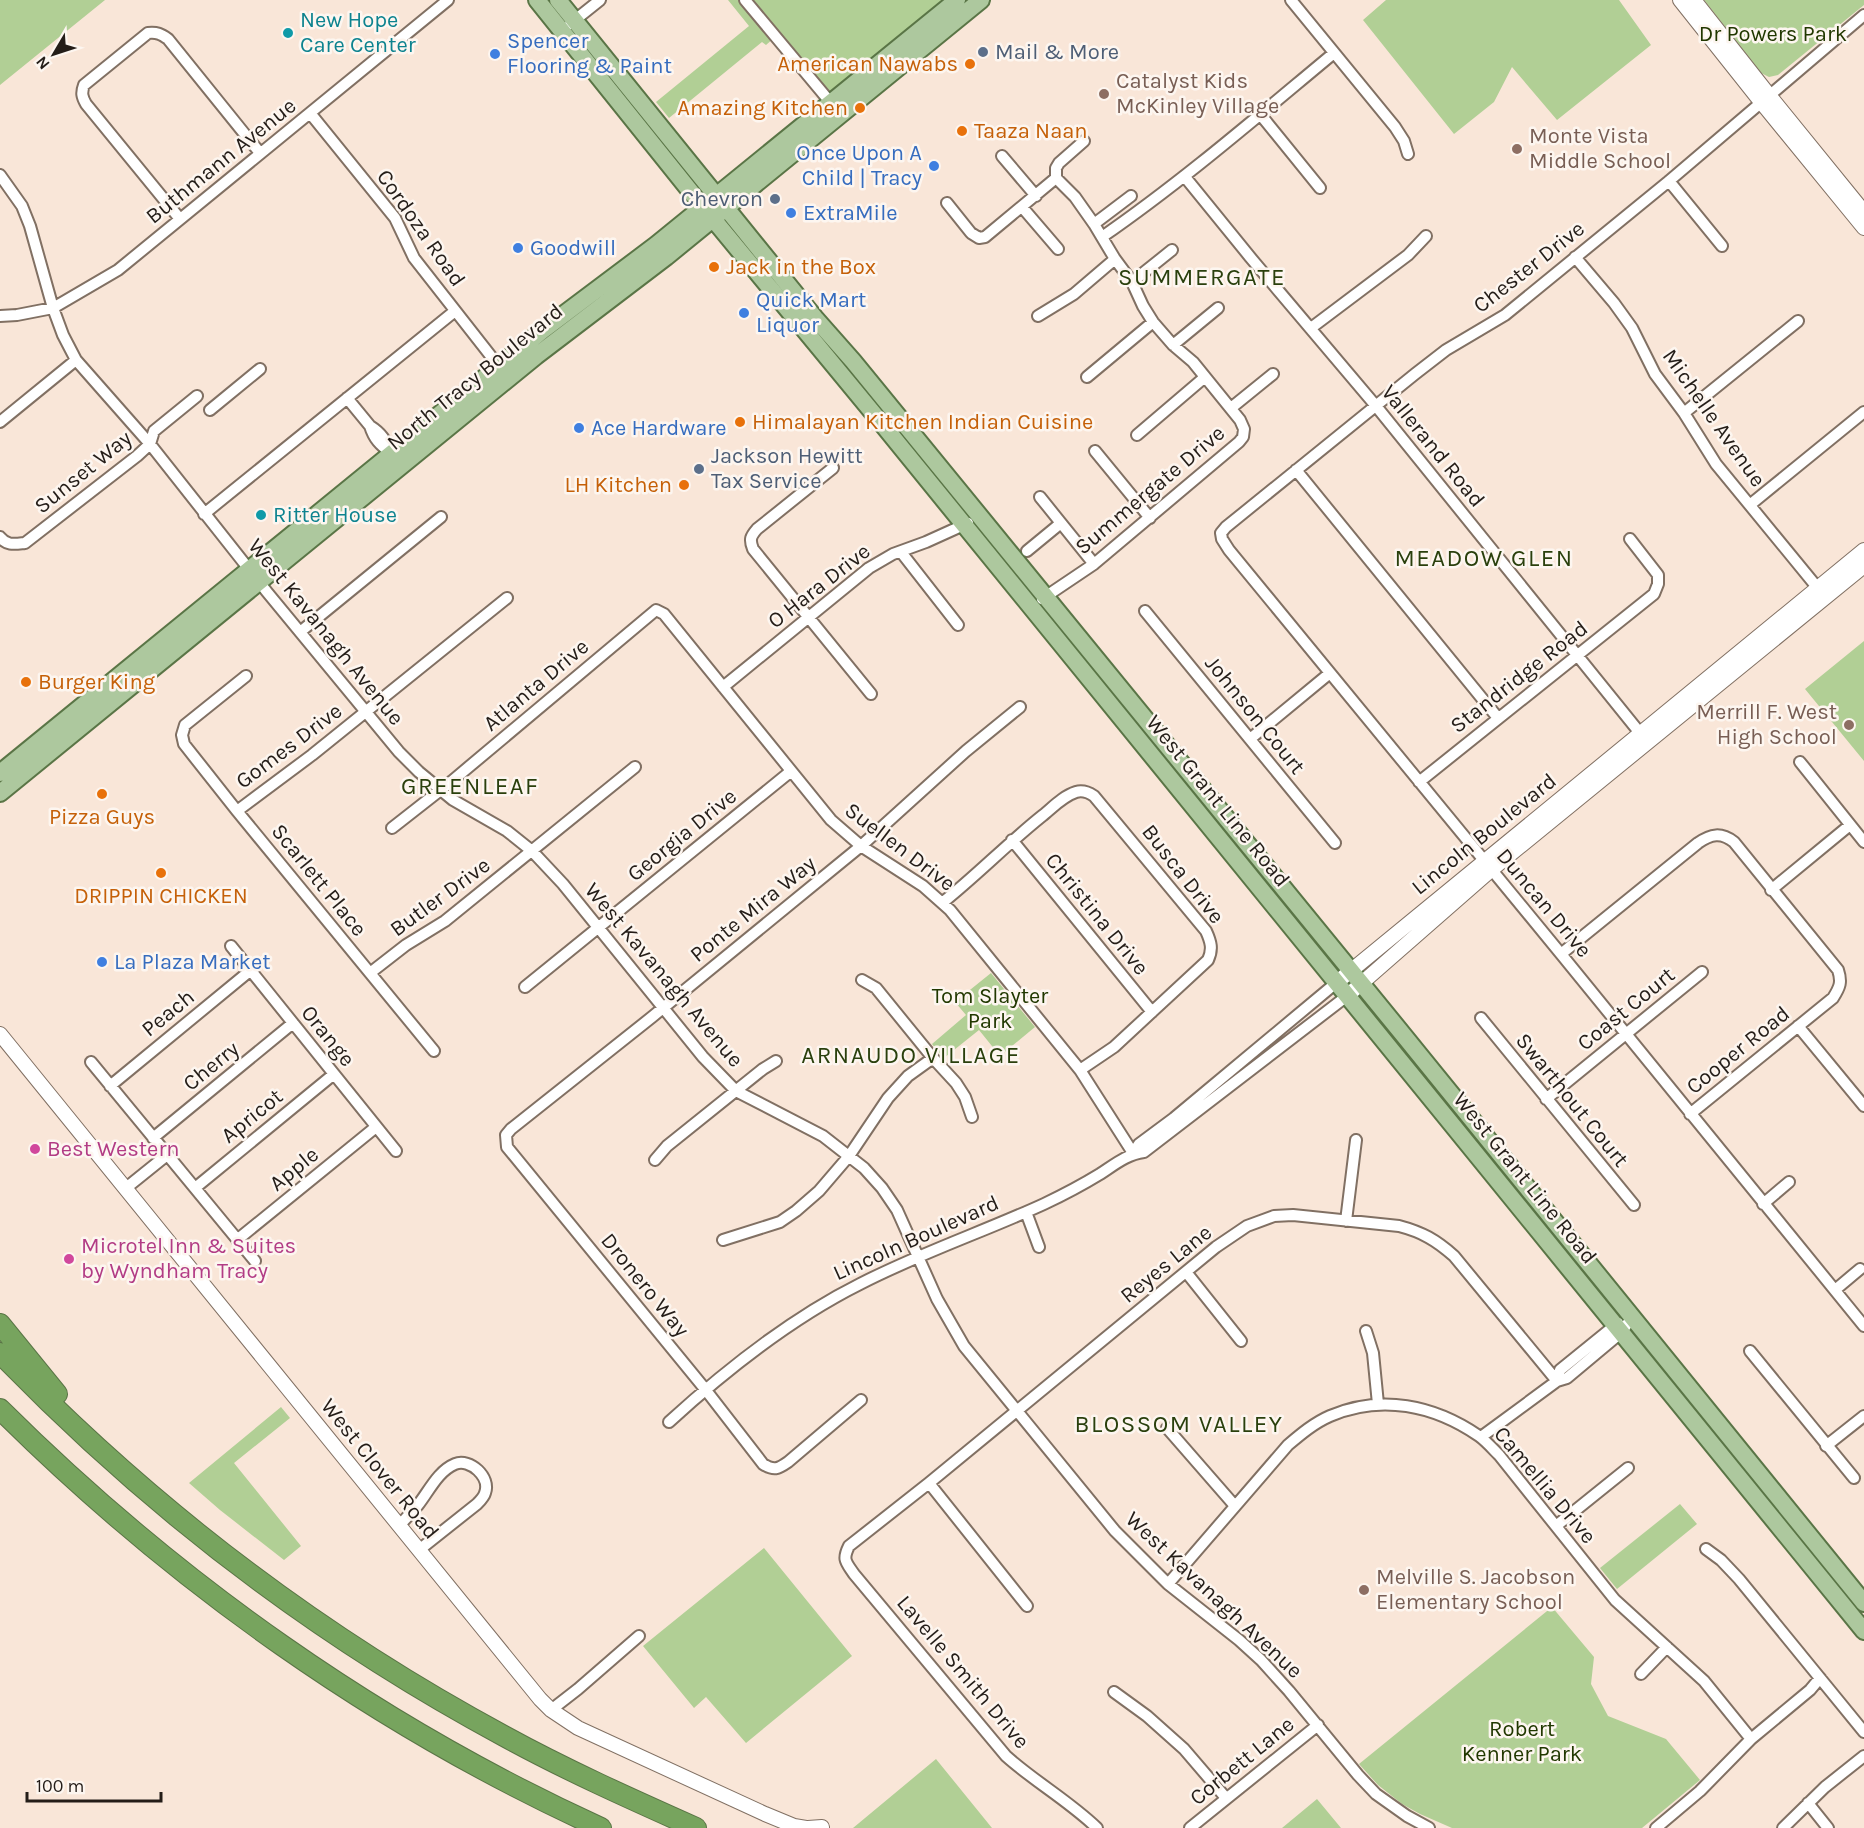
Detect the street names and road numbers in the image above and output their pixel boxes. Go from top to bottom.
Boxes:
street label: Buthmann Avenue [141,93,301,229]
street label: Cordoza Road [371,164,471,292]
street label: Chester Drive [1468,216,1590,318]
street label: North Tracy Boulevard [382,298,568,456]
street label: Michelle Avenue [1657,344,1771,492]
street label: Vallerand Road [1376,380,1490,512]
street label: Summergate Drive [1070,420,1230,560]
street label: Sunset Way [29,425,137,519]
street label: West Kavanagh Avenue [243,533,409,731]
street label: O Hara Drive [763,538,875,634]
street label: Standridge Road [1445,615,1593,739]
street label: Atlanta Drive [478,633,594,737]
street label: Johnson Court [1199,651,1311,779]
street label: Gomes Drive [231,698,347,794]
street label: West Grant Line Road [1141,710,1295,892]
street label: Lincoln Boulevard [1406,768,1562,900]
street label: Georgia Drive [622,783,742,887]
street label: Suellen Drive [840,797,960,897]
street label: Scarlett Place [266,819,372,941]
street label: Busca Drive [1136,819,1230,929]
street label: Duncan Drive [1491,843,1597,963]
street label: Christina Drive [1040,848,1154,980]
street label: Ponte Mira Way [685,850,821,968]
street label: Butler Drive [385,852,495,942]
street label: West Kavanagh Avenue [579,878,749,1072]
street label: Coast Court [1572,962,1680,1056]
street label: Peach [136,984,200,1042]
street label: Orange [295,1000,361,1072]
street label: Cooper Road [1681,1000,1795,1100]
street label: Swarthout Court [1510,1028,1634,1172]
street label: Cherry [178,1036,244,1096]
street label: Apricot [216,1083,288,1149]
street label: West Grant Line Road [1448,1087,1602,1269]
street label: Apple [264,1141,324,1197]
street label: Lincoln Boulevard [829,1190,1003,1286]
street label: Reyes Lane [1115,1219,1217,1309]
street label: Dronero Way [595,1228,695,1342]
street label: West Clover Road [315,1394,445,1544]
street label: Camellia Drive [1488,1421,1602,1549]
street label: West Kavanagh Avenue [1120,1506,1308,1684]
street label: Lavelle Smith Drive [891,1590,1035,1754]
street label: Corbett Lane [1185,1711,1299,1811]

